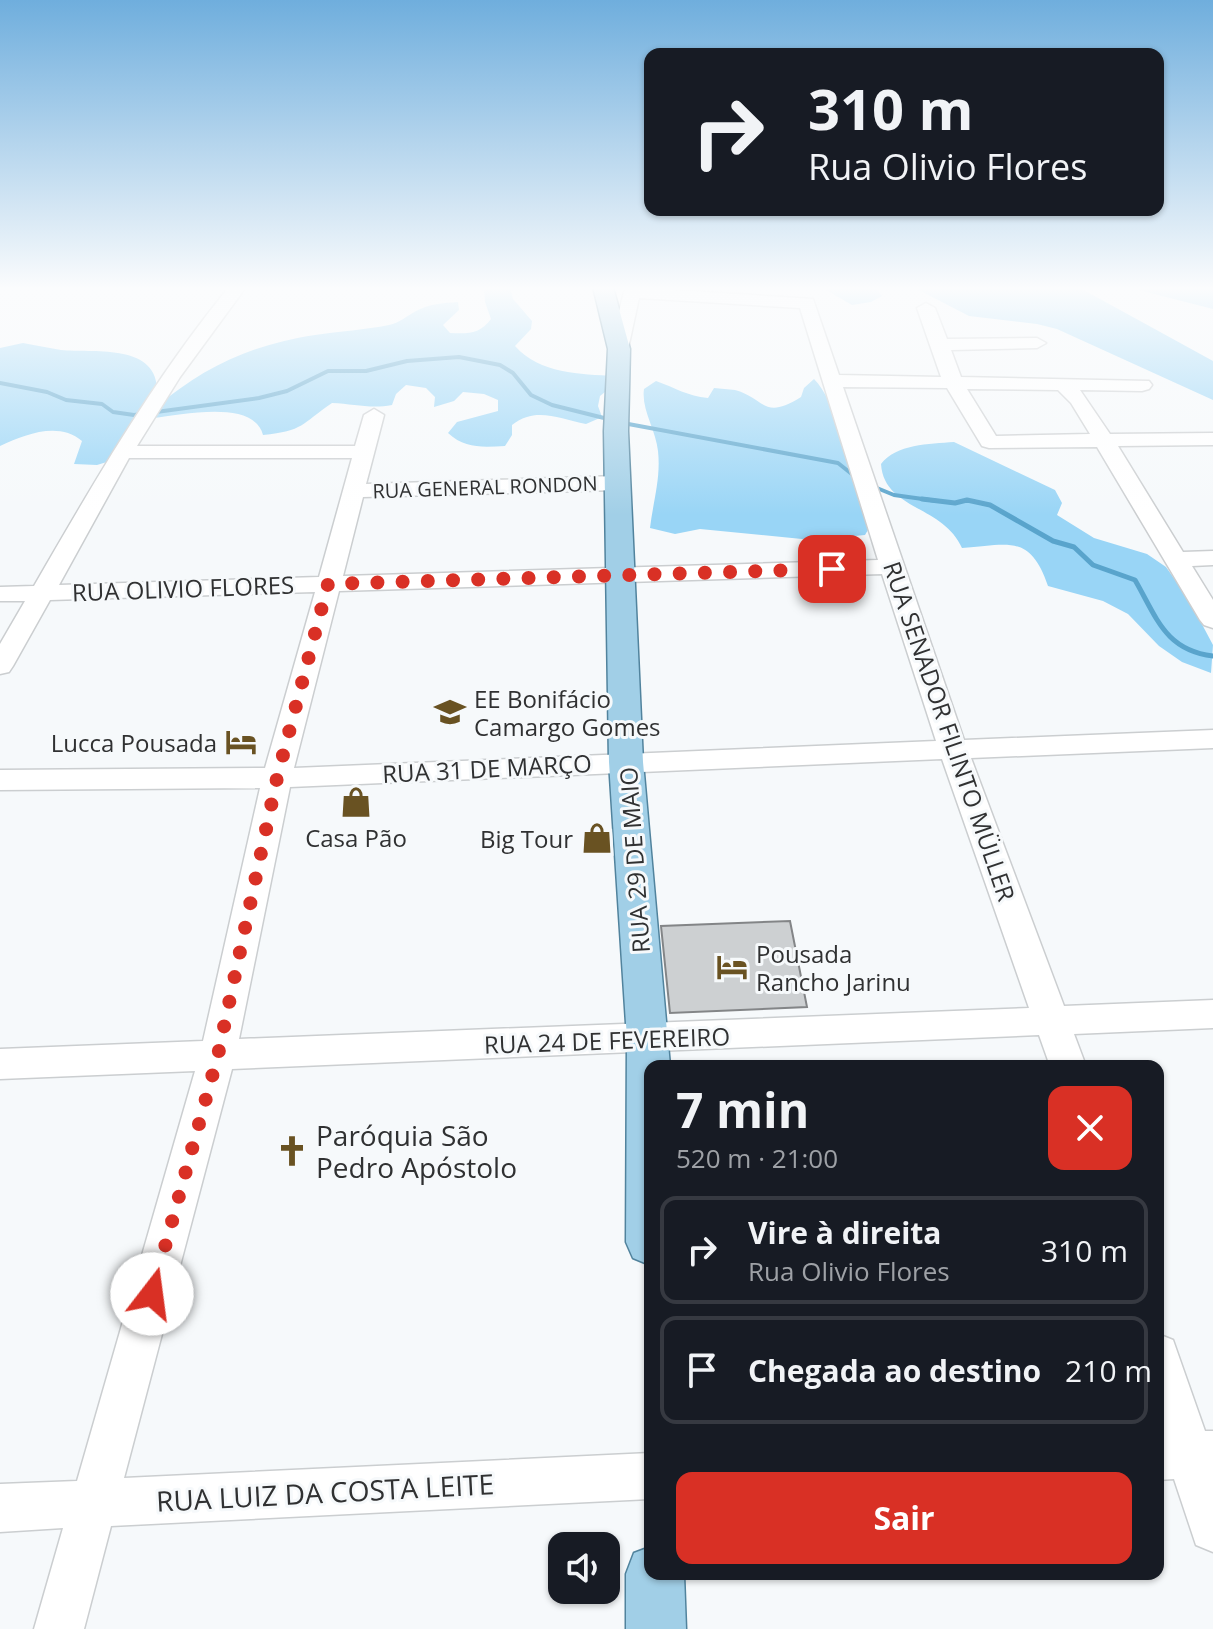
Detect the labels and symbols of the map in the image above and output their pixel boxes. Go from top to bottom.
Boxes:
street label: RUA GENERAL RONDON [372,470,598,504]
pin [798,535,866,603]
street label: RUA SENADOR FILINTO MÜLLER [876,557,1024,906]
street label: RUA OLIVIO FLORES [71,568,295,608]
place label: EE Bonifácio Camargo Gomes [474,682,661,743]
school or university icon: EE Bonifácio Camargo Gomes [433,695,467,729]
hotel icon: Lucca Pousada [224,725,258,759]
place label: Lucca Pousada [51,726,217,759]
street label: RUA 31 DE MARÇO [381,746,593,790]
street label: RUA 29 DE MAIO [611,766,657,954]
shop icon: Casa Pão [339,785,373,819]
place label: Casa Pão [305,821,407,854]
shop icon: Big Tour [580,821,614,855]
place label: Big Tour [480,822,573,855]
place label: Pousada Rancho Jarinu [756,937,911,998]
hotel icon: Pousada Rancho Jarinu [715,950,749,984]
street label: RUA 24 DE FEVEREIRO [483,1019,731,1061]
place label: Paróquia São Pedro Apóstolo [316,1116,517,1186]
church icon: Paróquia São Pedro Apóstolo [275,1134,309,1168]
position arrow [110,1252,194,1336]
street label: RUA LUIZ DA COSTA LEITE [155,1464,495,1520]

